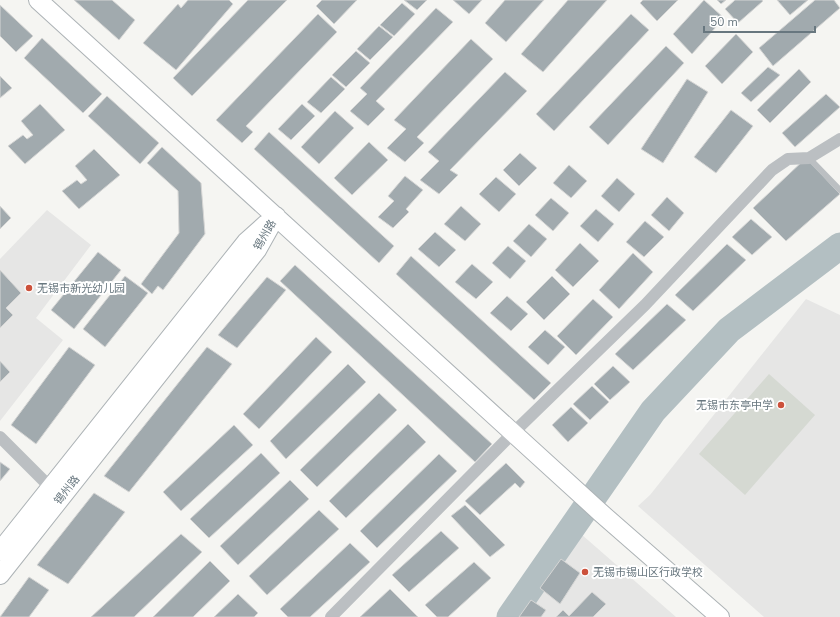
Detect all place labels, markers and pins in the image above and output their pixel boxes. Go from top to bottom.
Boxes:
place label: 无锡市新光幼儿园 [37,281,125,296]
marker: 无锡市新光幼儿园 [24,283,34,293]
place label: 无锡市东亭中学 [696,398,773,413]
marker: 无锡市东亭中学 [776,400,786,410]
place label: 无锡市锡山区行政学校 [593,565,703,580]
marker: 无锡市锡山区行政学校 [580,567,590,577]

